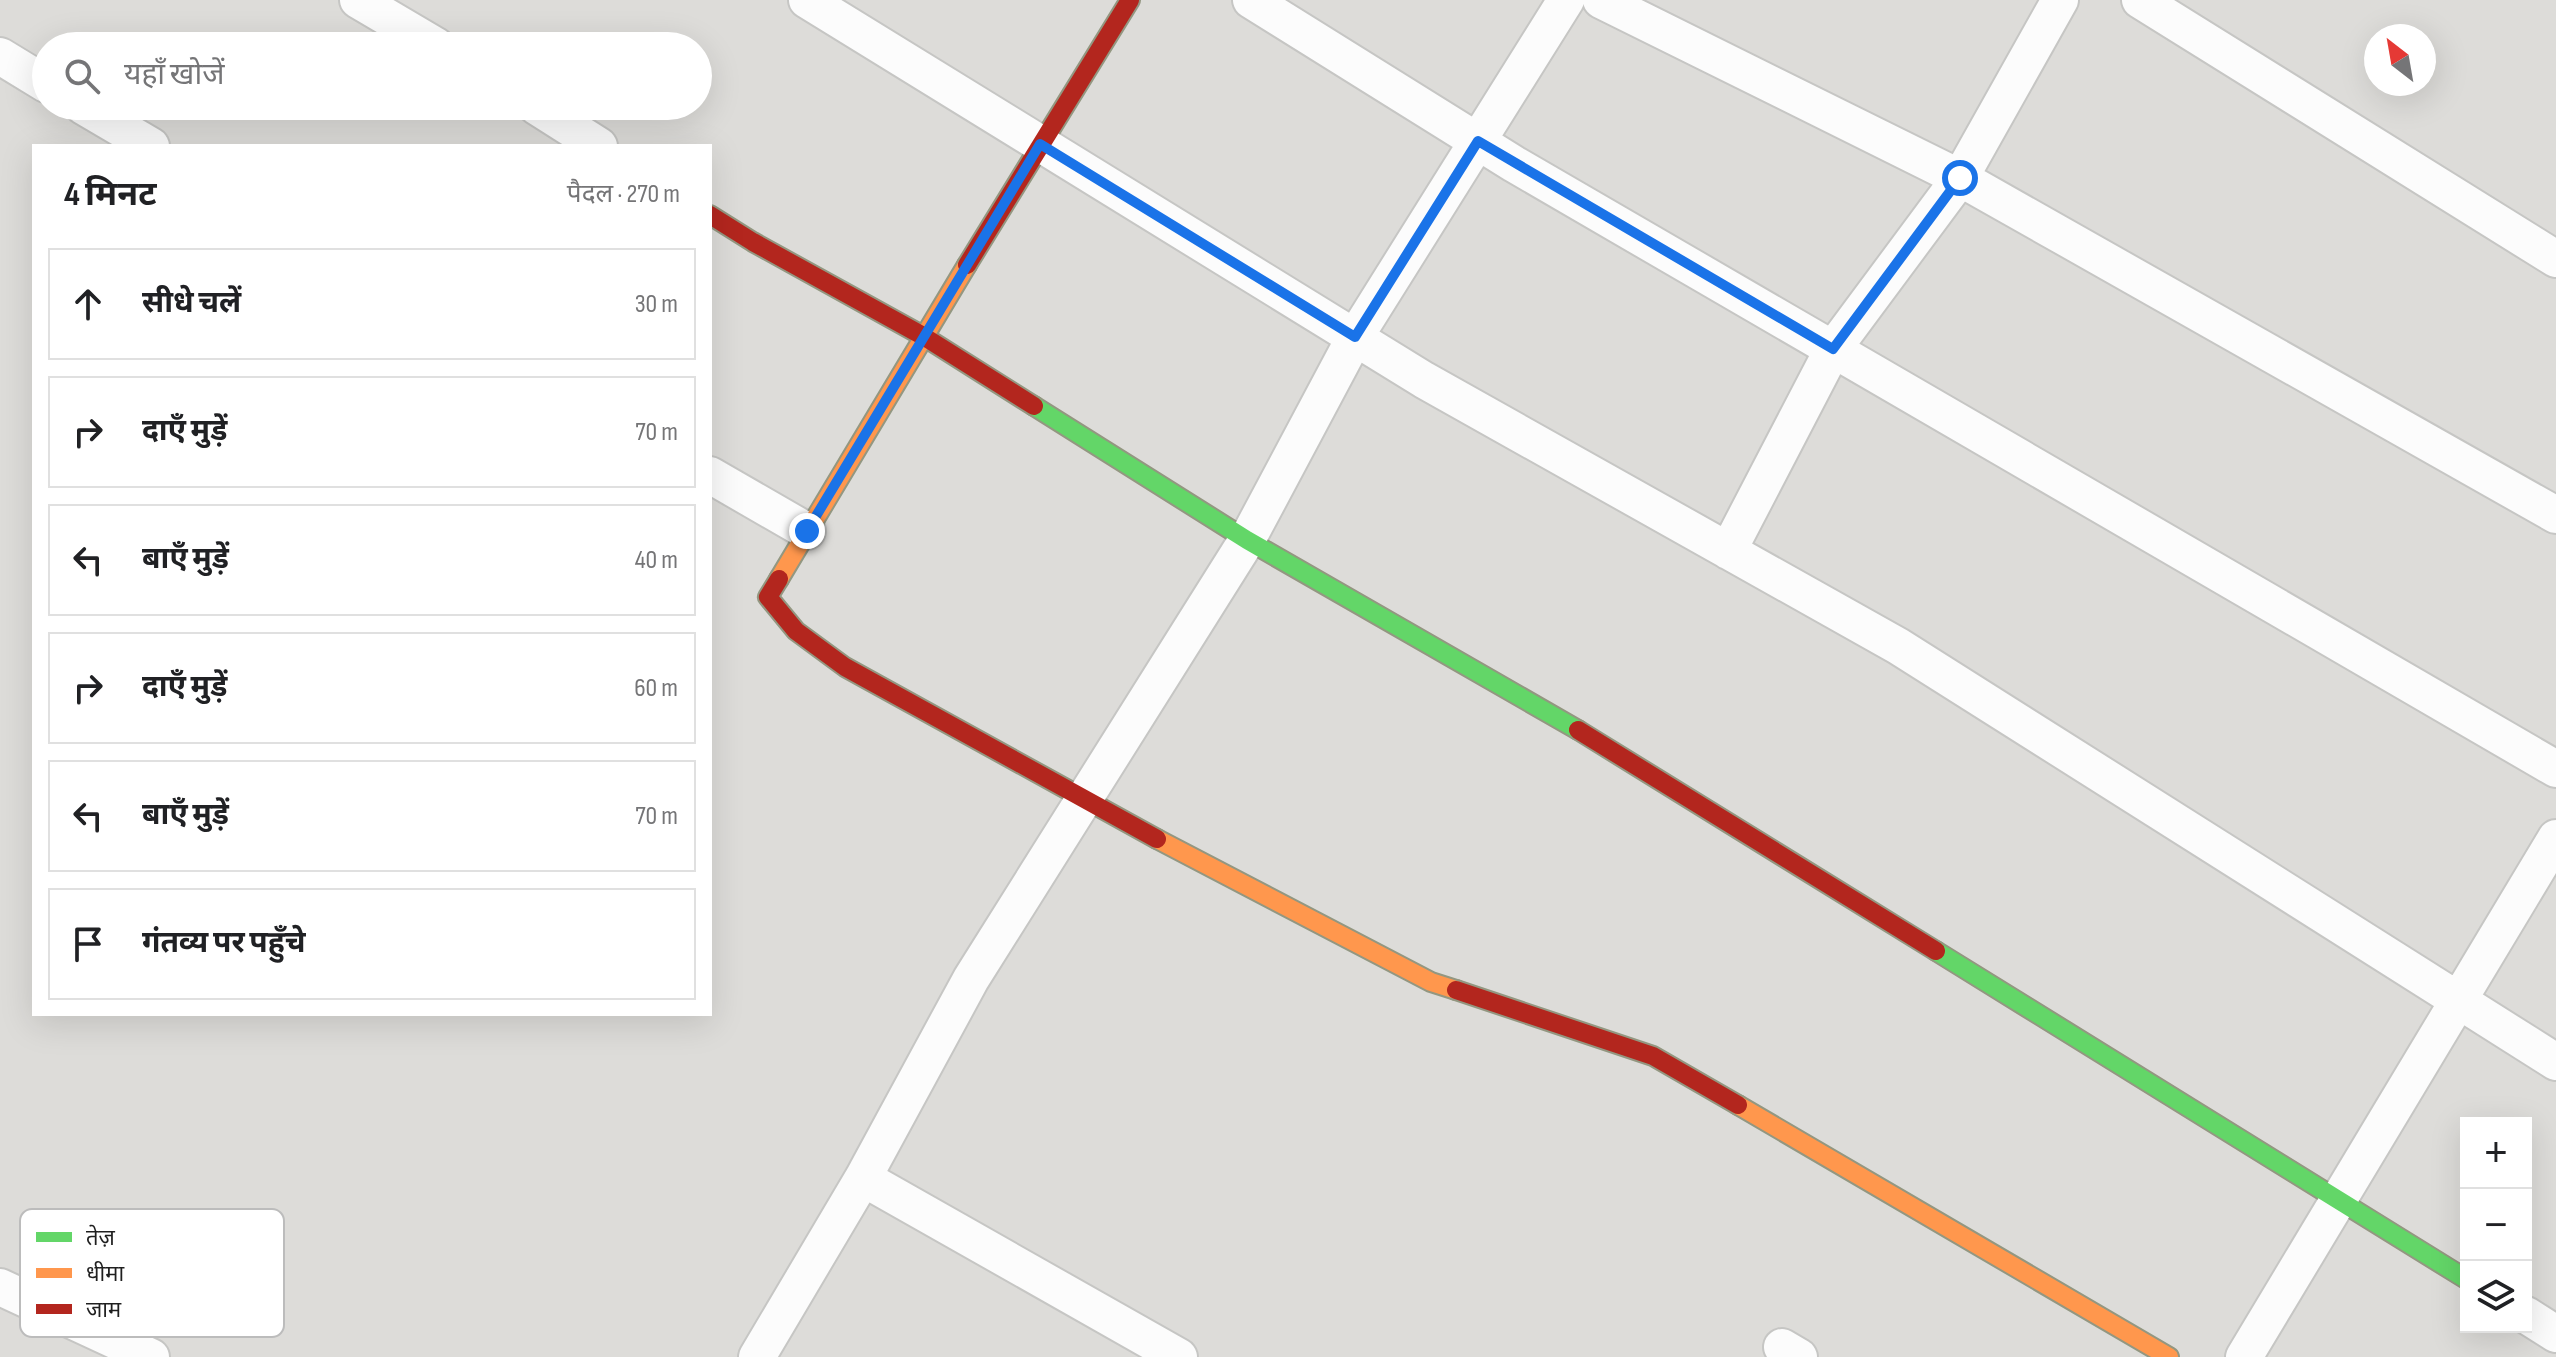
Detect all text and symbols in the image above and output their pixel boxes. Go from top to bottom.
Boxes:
north arrow [2364,24,2436,96]
search box [32,32,712,120]
icon: search [60,54,104,98]
text: यहाँ खोजें [124,57,224,93]
route start [1942,160,1978,196]
text: 4 मिनट [64,174,156,215]
text: पैदल · 270 m [567,179,680,210]
icon: ahead [66,282,110,326]
text: सीधे चलें [142,285,241,321]
text: 30 m [635,289,678,320]
icon: right [66,410,110,454]
text: दाएँ मुड़ें [142,413,227,449]
text: 70 m [635,417,678,448]
route end [789,513,825,549]
icon: left [66,538,110,582]
text: बाएँ मुड़ें [142,541,229,577]
text: 40 m [635,545,678,576]
icon: right [66,666,110,710]
text: दाएँ मुड़ें [142,669,227,705]
text: 60 m [634,673,678,704]
icon: left [66,794,110,838]
text: बाएँ मुड़ें [142,797,229,833]
text: 70 m [635,801,678,832]
icon: arrive [66,922,110,966]
text: गंतव्य पर पहुँचे [142,925,306,961]
map controls [2460,1117,2532,1333]
button: + [2460,1117,2532,1189]
button: − [2460,1189,2532,1261]
legend [20,1209,284,1337]
text: तेज़ [86,1224,116,1252]
text: धीमा [86,1261,124,1288]
button: layers [2460,1261,2532,1333]
text: जाम [86,1297,122,1324]

